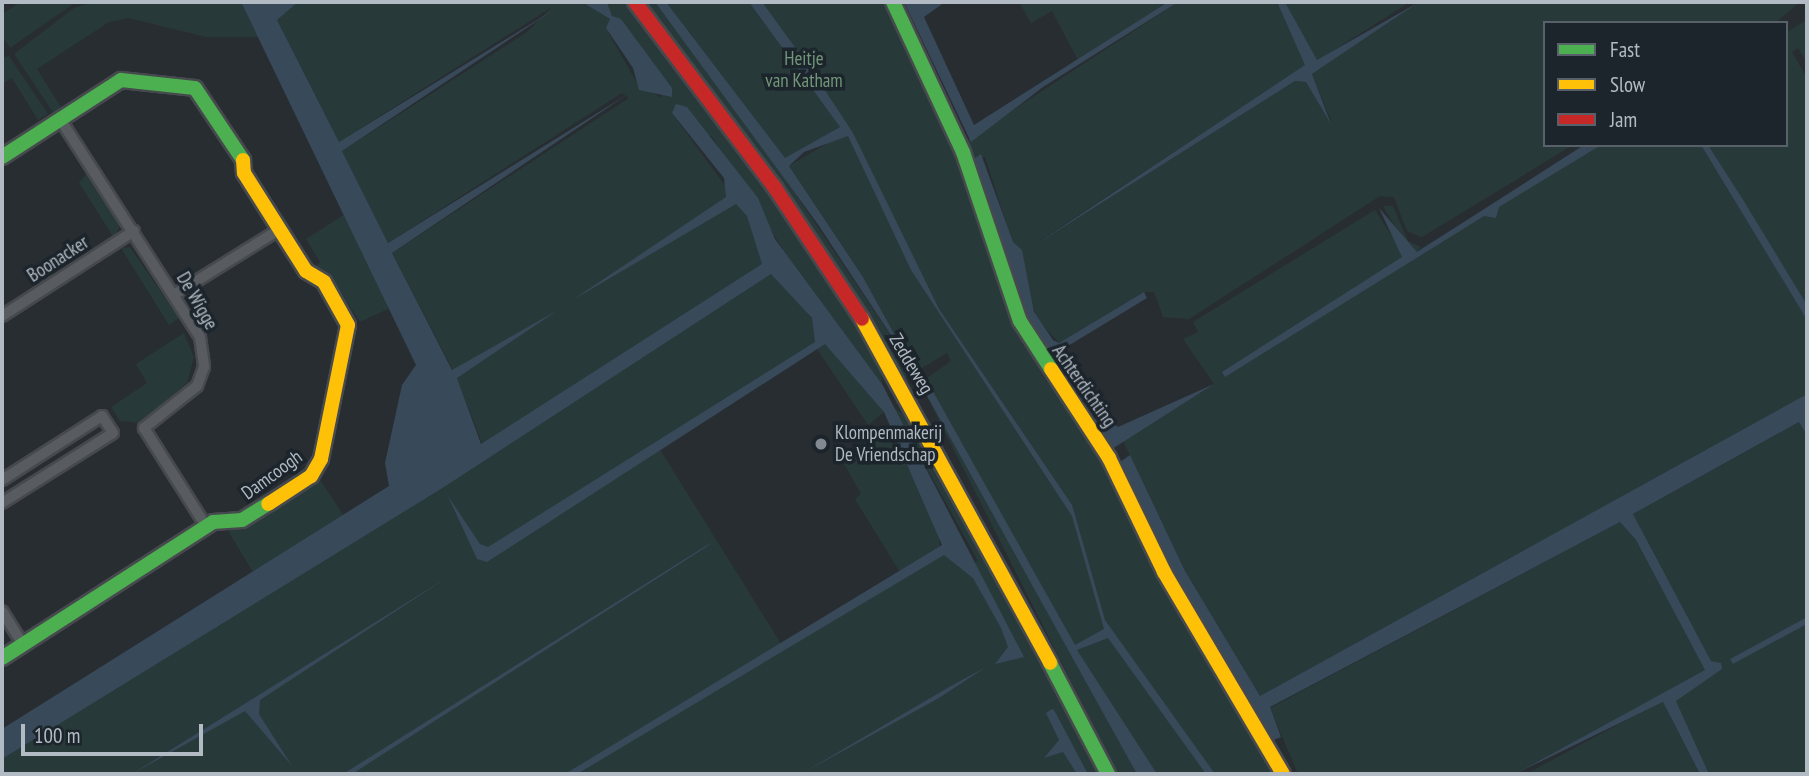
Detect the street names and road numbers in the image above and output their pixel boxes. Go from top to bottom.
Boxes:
street label: Boonacker [23,231,93,287]
street label: De Wigge [171,268,223,334]
street label: Zeddeweg [884,330,938,398]
street label: Achterdichting [1047,340,1121,432]
street label: Damcoogh [237,445,307,505]

